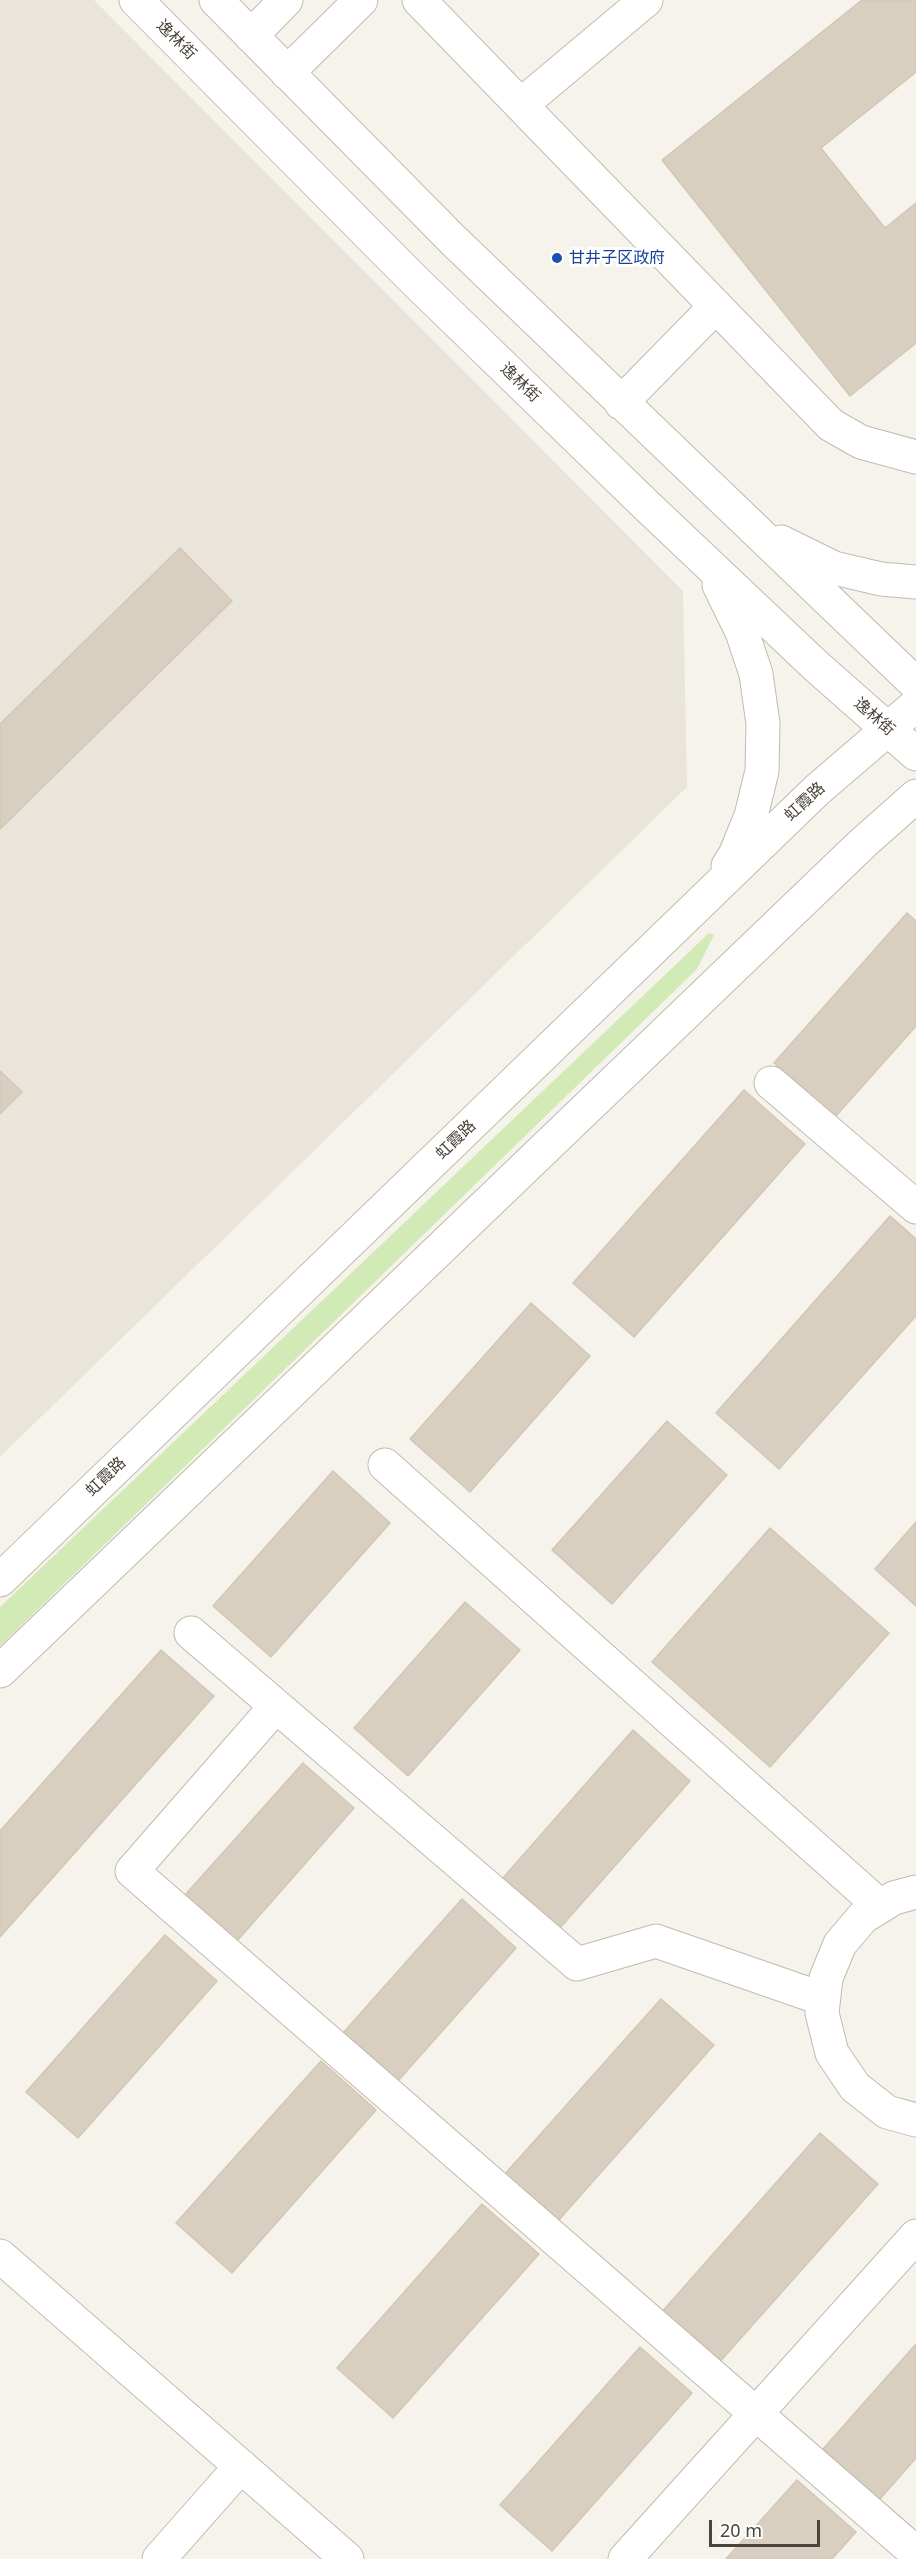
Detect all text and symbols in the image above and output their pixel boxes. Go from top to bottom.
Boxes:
street label: 逸林街 [152,16,200,64]
place label: 甘井子区政府 [569,248,665,268]
marker: 甘井子区政府 [550,251,564,265]
street label: 逸林街 [496,359,544,407]
street label: 逸林街 [850,694,898,740]
street label: 虹霞路 [781,779,829,825]
street label: 虹霞路 [432,1116,480,1164]
street label: 虹霞路 [82,1453,130,1501]
scale bar [712,2508,823,2546]
text: 20 m [720,2518,762,2542]

